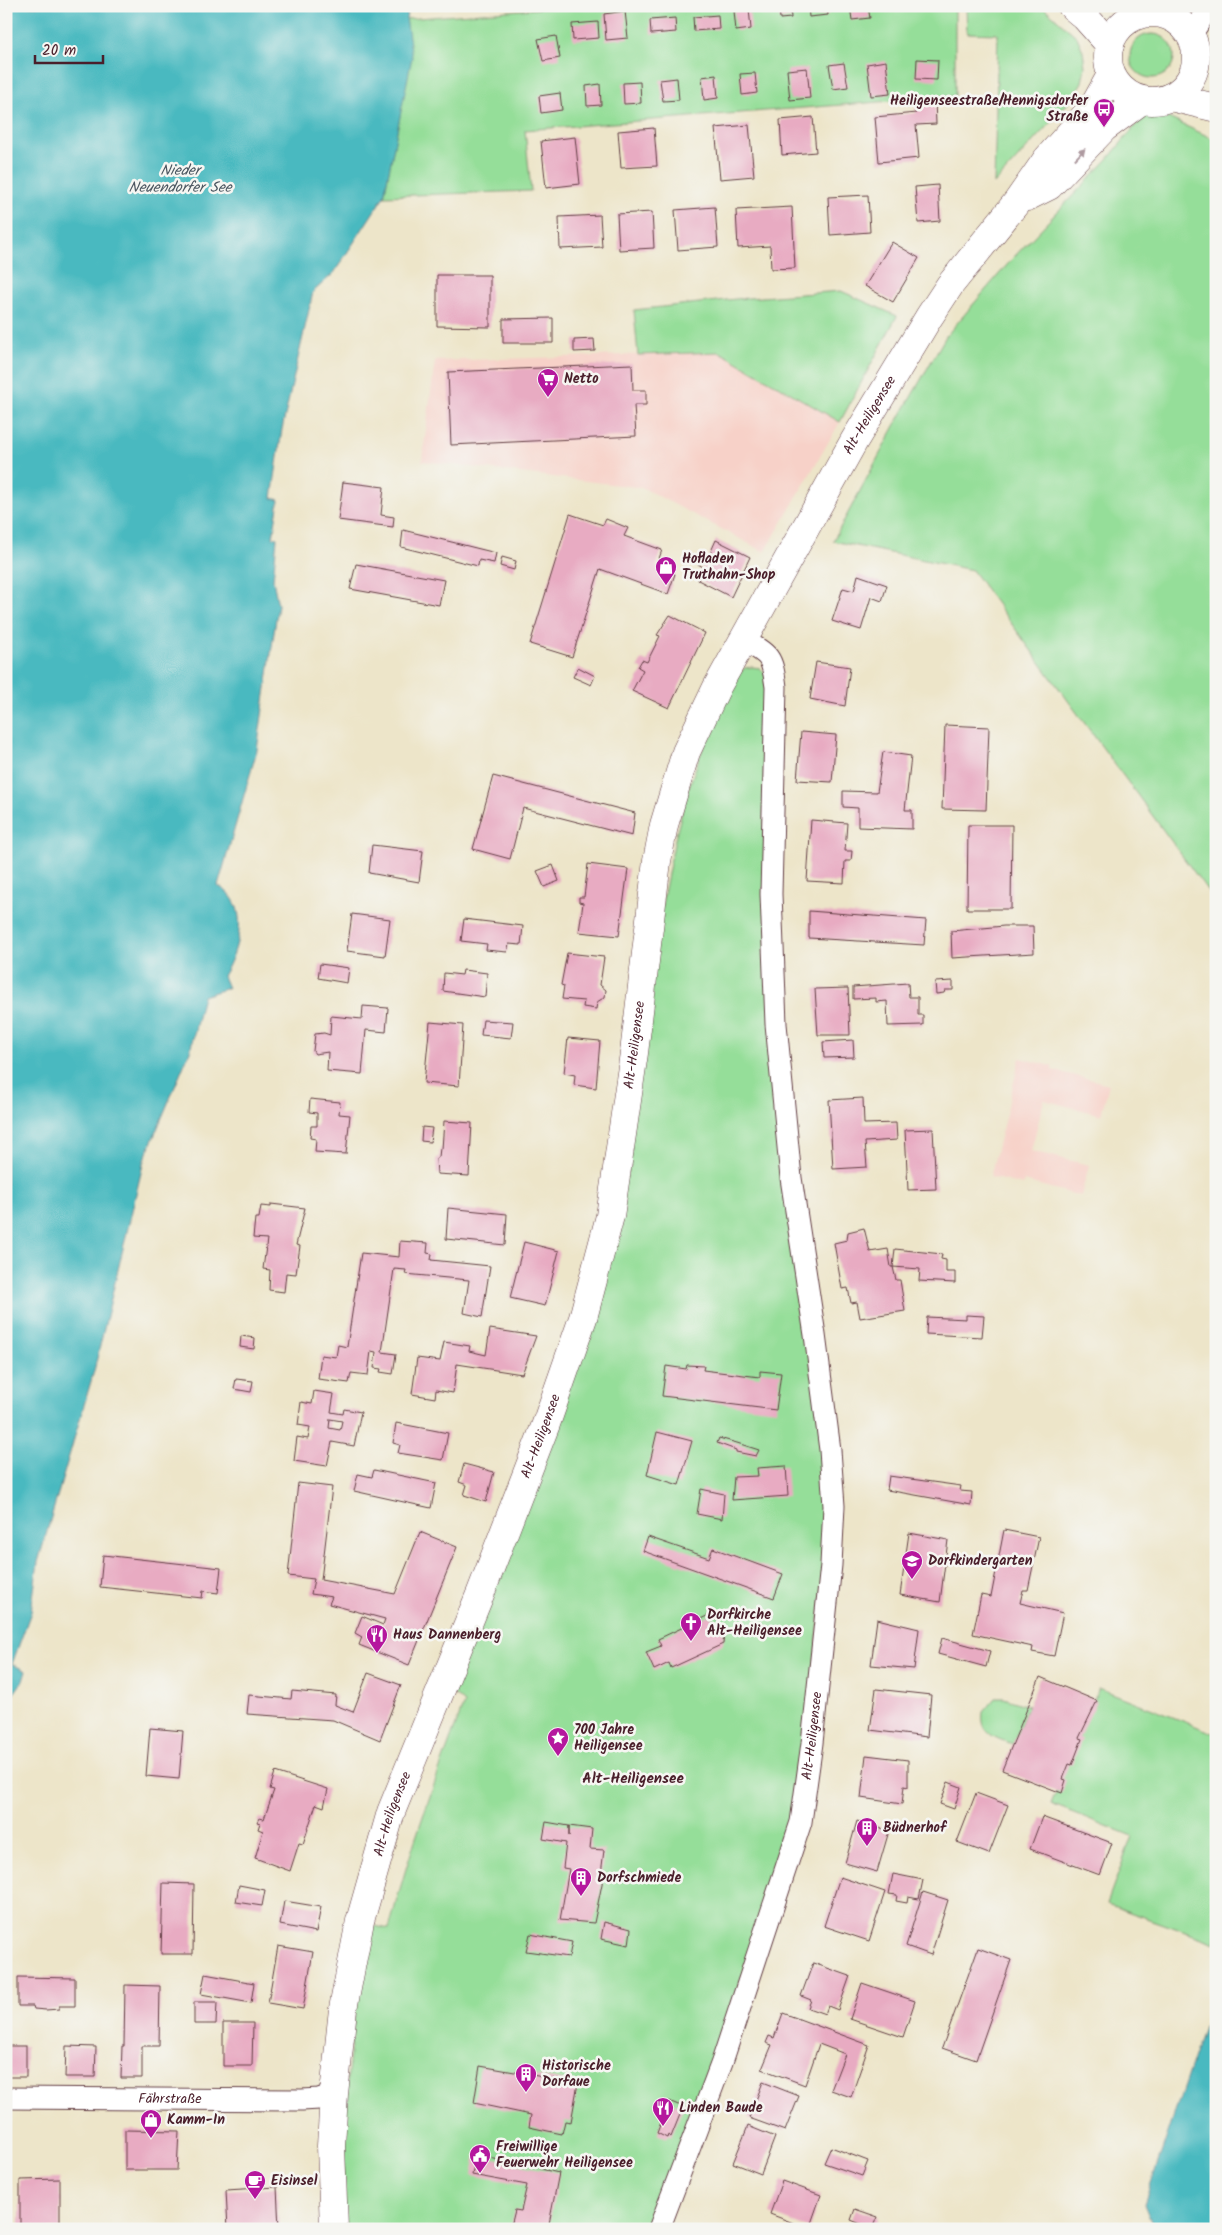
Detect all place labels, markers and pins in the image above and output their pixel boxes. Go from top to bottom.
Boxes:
place label: Heiligenseestraße/Hennigsdorfer Straße [890,90,1089,128]
bus stop icon: Heiligenseestraße/Hennigsdorfer Straße [1092,97,1116,128]
supermarket icon: Netto [536,367,560,398]
place label: Netto [564,368,599,390]
place label: Hofladen Truthahn-Shop [682,548,776,586]
shop icon: Hofladen Truthahn-Shop [654,555,678,586]
school or university icon: Dorfkindergarten [900,1549,924,1580]
place label: Dorfkindergarten [928,1550,1033,1572]
place label: Dorfkirche Alt-Heiligensee [707,1604,802,1642]
church icon: Dorfkirche Alt-Heiligensee [679,1611,703,1642]
restaurant icon: Haus Dannenberg [365,1623,389,1654]
place label: Haus Dannenberg [393,1624,501,1646]
place label: 700 Jahre Heiligensee [574,1719,643,1757]
place icon: 700 Jahre Heiligensee [546,1726,570,1757]
building icon: Büdnerhof [855,1816,879,1847]
place label: Büdnerhof [883,1817,948,1839]
building icon: Dorfschmiede [569,1866,593,1897]
place label: Dorfschmiede [597,1867,682,1889]
place label: Historische Dorfaue [542,2055,611,2093]
building icon: Historische Dorfaue [514,2062,538,2093]
restaurant icon: Linden Baude [651,2096,675,2127]
place label: Linden Baude [679,2097,763,2119]
shop icon: Kamm-In [139,2108,163,2139]
place label: Kamm-In [167,2109,225,2131]
place label: Freiwillige Feuerwehr Heiligensee [496,2136,633,2174]
public building icon: Freiwillige Feuerwehr Heiligensee [468,2143,492,2174]
cafe icon: Eisinsel [243,2169,267,2200]
place label: Eisinsel [271,2170,318,2192]

